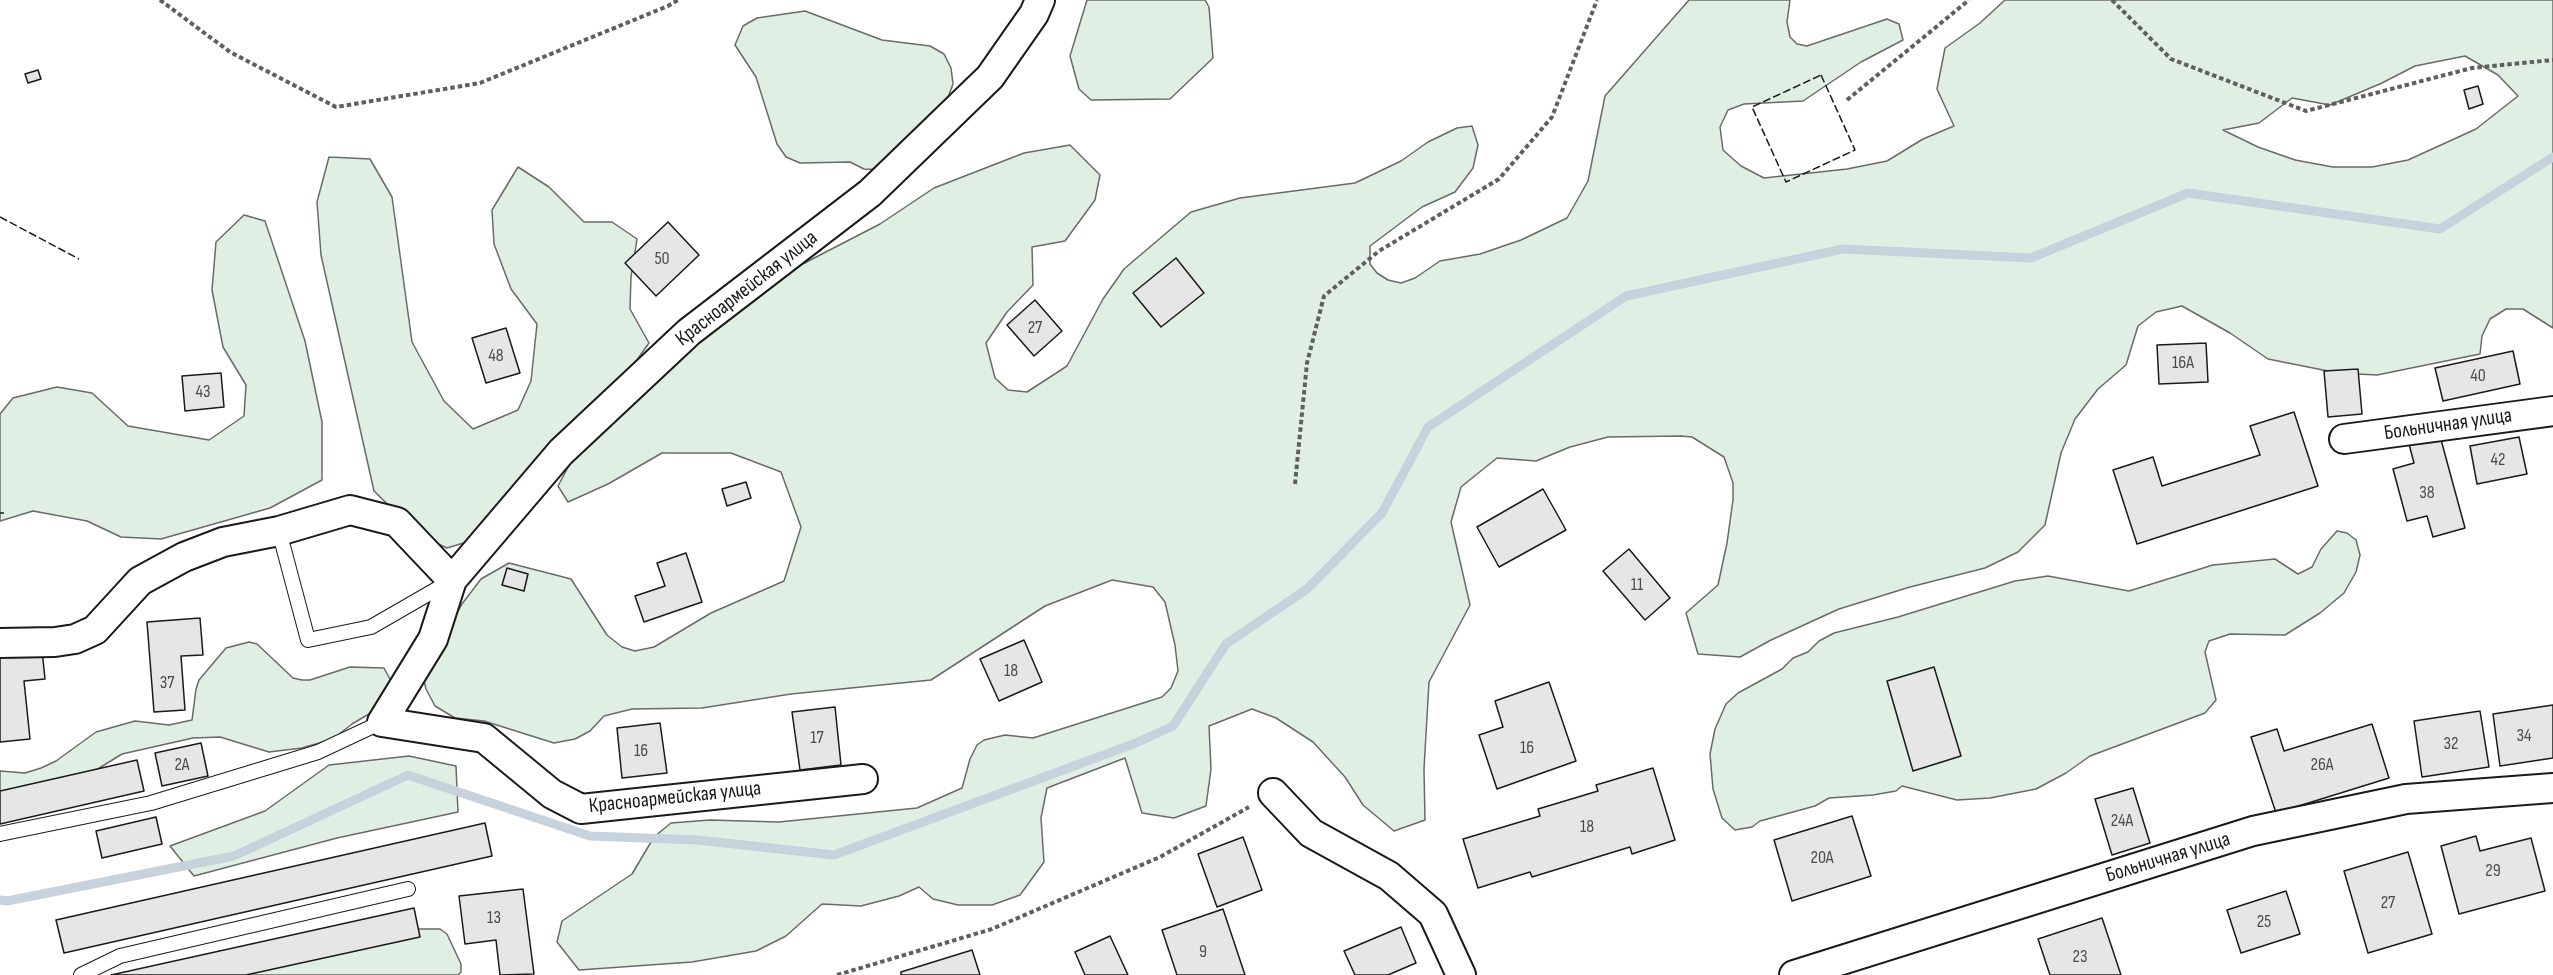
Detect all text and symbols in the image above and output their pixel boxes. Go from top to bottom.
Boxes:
street label: Красноармейская улица [671,226,823,352]
house number: 50 [654,248,670,270]
house number: 27 [1028,317,1042,339]
house number: 48 [488,345,504,367]
house number: 16А [2172,352,2194,374]
house number: 40 [2470,365,2486,387]
house number: 43 [195,381,211,403]
street label: Больничная улица [2382,404,2514,446]
house number: 42 [2490,449,2506,471]
house number: 38 [2419,482,2435,504]
house number: 11 [1631,574,1643,596]
house number: 18 [1004,660,1018,682]
house number: 37 [160,672,174,694]
house number: 34 [2516,725,2532,747]
house number: 17 [810,727,824,749]
house number: 32 [2444,733,2458,755]
house number: 16 [1520,737,1534,759]
house number: 16 [634,740,648,762]
house number: 2А [174,754,190,776]
house number: 26А [2310,754,2334,776]
street label: Красноармейская улица [588,776,762,820]
house number: 24А [2111,810,2133,832]
house number: 18 [1580,816,1594,838]
street label: Больничная улица [2103,827,2233,889]
house number: 20А [1810,847,1834,869]
house number: 29 [2485,860,2501,882]
house number: 27 [2381,892,2395,914]
house number: 13 [487,907,501,929]
house number: 25 [2257,911,2271,933]
house number: 9 [1199,941,1207,963]
house number: 23 [2073,946,2087,968]

